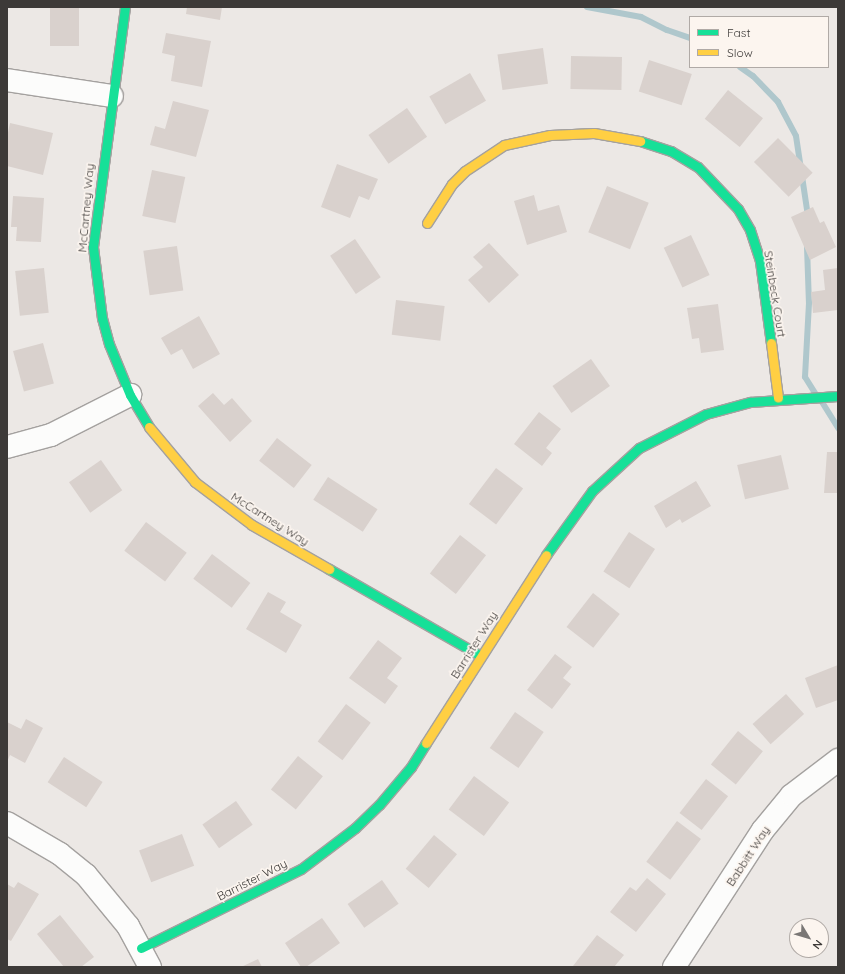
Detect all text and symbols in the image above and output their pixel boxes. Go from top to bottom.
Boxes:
legend [689,16,829,68]
text: Fast [727,25,751,40]
text: Slow [727,45,753,60]
street label: McCartney Way [75,163,97,253]
street label: Steinbeck Court [761,250,789,338]
street label: McCartney Way [228,489,312,549]
street label: Barrister Way [448,609,500,681]
street label: Babbitt Way [723,823,773,889]
street label: Barrister Way [215,856,289,904]
north arrow [789,918,829,958]
text: N [810,937,826,952]

